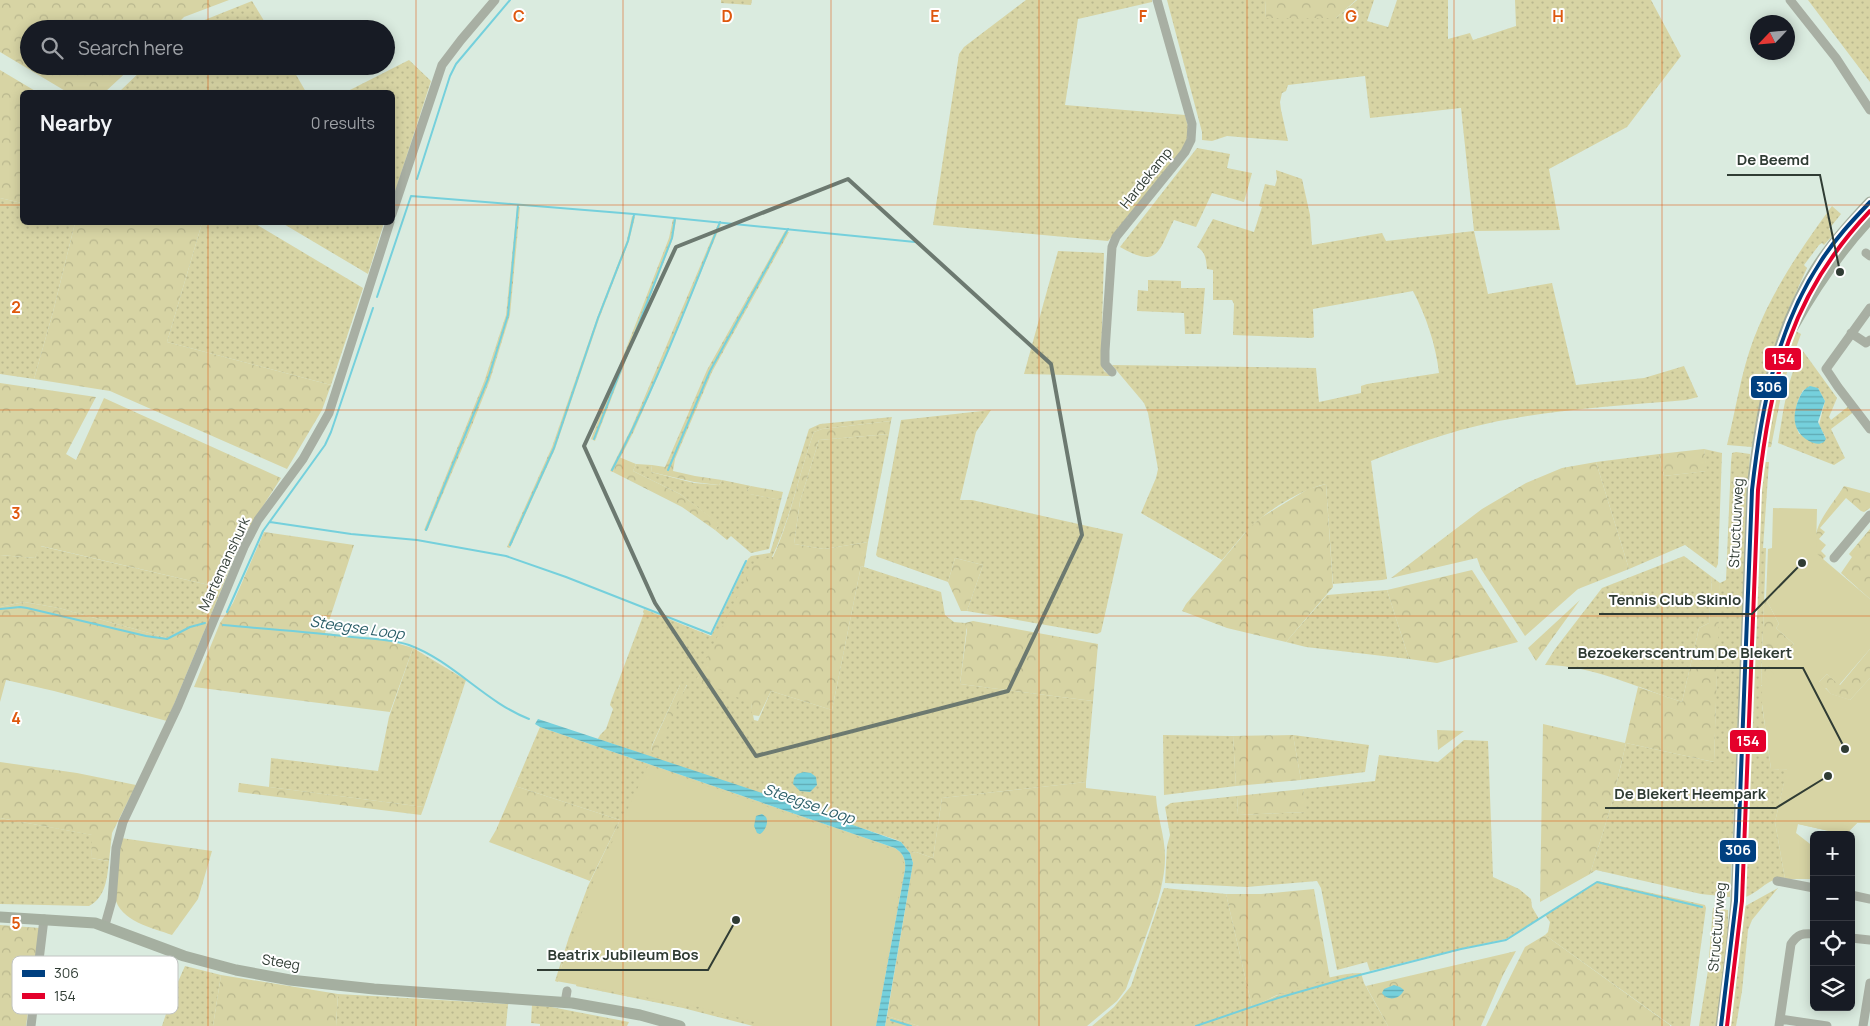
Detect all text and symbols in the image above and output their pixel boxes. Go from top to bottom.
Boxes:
text: C [513,5,525,27]
text: D [721,5,733,27]
text: E [930,5,940,27]
text: F [1139,5,1148,27]
text: G [1345,5,1357,27]
text: H [1552,5,1564,27]
north arrow [1750,15,1795,60]
search box [20,20,395,75]
icon: search [38,34,66,62]
text: Search here [78,35,184,61]
text: Nearby [40,109,112,137]
text: 0 results [311,112,375,134]
street label: Hardekamp [1115,143,1176,212]
callout: De Beemd [1727,145,1820,175]
text: De Beemd [1737,149,1809,170]
text: 2 [11,296,21,318]
line badge: 154 [1764,347,1802,371]
text: 154 [1772,349,1794,368]
line badge: 306 [1750,375,1788,399]
text: 306 [1756,377,1782,396]
street label: Structuurweg [1724,478,1747,568]
text: 3 [11,502,21,524]
street label: Martemanshurk [193,513,254,614]
callout: Tennis Club Skinlo [1599,584,1752,614]
text: Tennis Club Skinlo [1609,589,1741,610]
water label: Steegse Loop [308,610,407,645]
callout: Bezoekerscentrum De Blekert [1568,638,1803,668]
text: Bezoekerscentrum De Blekert [1578,642,1792,663]
text: 4 [11,707,21,729]
line badge: 154 [1729,729,1767,753]
text: 154 [1737,731,1759,750]
water label: Steegse Loop [761,778,859,829]
callout: De Blekert Heempark [1605,778,1776,808]
text: De Blekert Heempark [1614,783,1767,804]
map controls [1810,831,1855,1011]
button: + [1810,831,1855,876]
line badge: 306 [1719,839,1757,863]
text: 306 [1725,840,1751,859]
button: − [1810,876,1855,921]
street label: Structuurweg [1703,882,1730,972]
text: 5 [11,912,21,934]
button: locate [1810,921,1855,966]
callout: Beatrix Jubileum Bos [537,940,708,970]
text: Beatrix Jubileum Bos [547,944,699,965]
street label: Steeg [261,949,302,974]
legend [12,956,178,1014]
text: 306 [54,963,79,982]
button: layers [1810,966,1855,1011]
text: 154 [54,986,76,1005]

